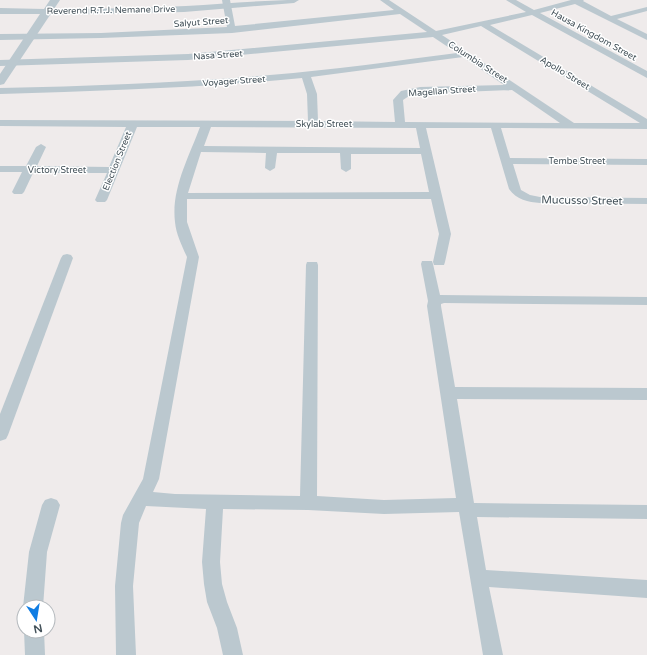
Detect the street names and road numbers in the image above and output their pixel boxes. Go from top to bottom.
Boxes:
street label: Reverend R.T.J. Nemane Drive [47,4,175,17]
street label: Hausa Kingdom Street [549,7,639,64]
street label: Salyut Street [173,15,229,30]
street label: Columbia Street [446,39,510,86]
street label: Nasa Street [193,48,244,63]
street label: Apollo Street [538,54,592,93]
street label: Voyager Street [202,74,267,89]
street label: Magellan Street [408,84,477,99]
street label: Skylab Street [296,119,353,130]
street label: Election Street [101,130,134,192]
street label: Tembe Street [548,156,606,167]
street label: Victory Street [28,165,87,176]
street label: Mucusso Street [541,193,623,208]

